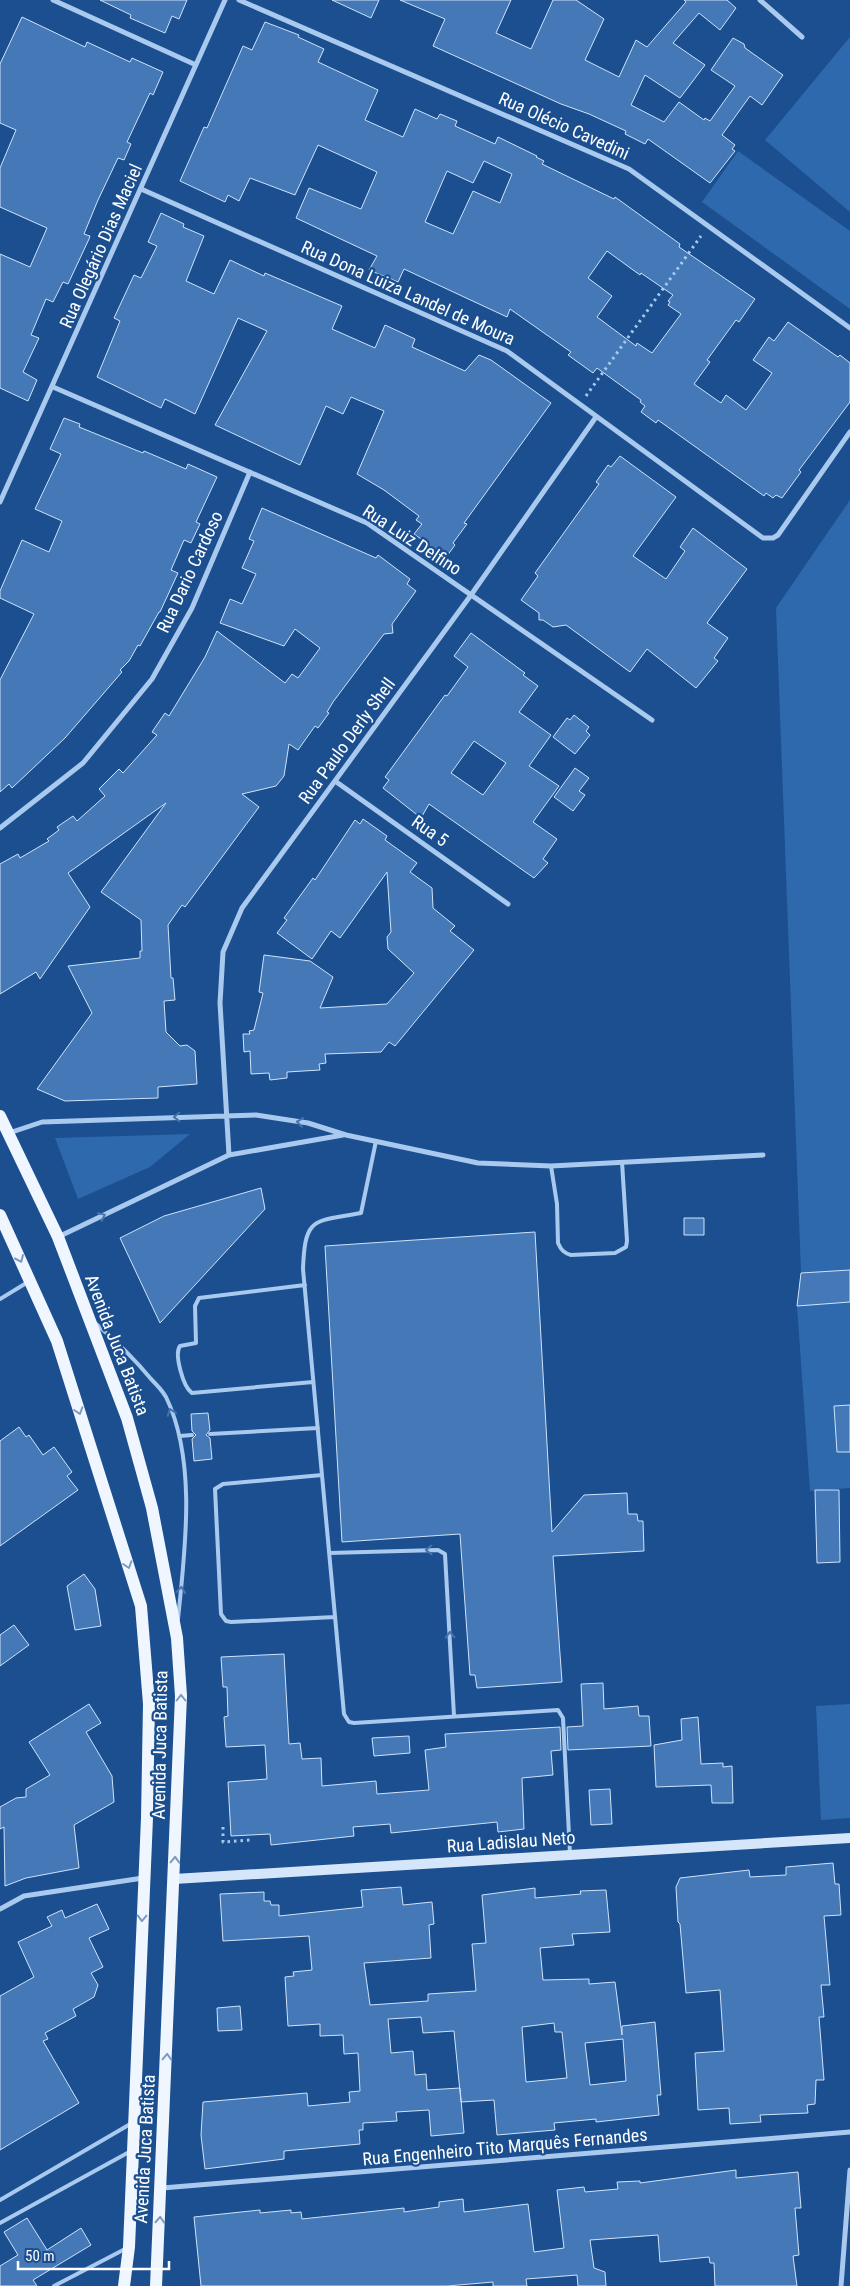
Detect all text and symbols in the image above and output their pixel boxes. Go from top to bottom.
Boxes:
street label: Rua Olécio Cavedini [496,87,633,164]
street label: Rua Olegário Dias Maciel [55,161,146,331]
street label: Rua Dona Luiza Landel de Moura [298,236,518,349]
street label: Rua Luiz Delfino [359,500,466,579]
street label: Rua Dario Cardoso [152,508,227,636]
street label: Rua Paulo Derly Shell [294,674,399,808]
street label: Rua 5 [408,811,453,851]
one-way arrow [173,1111,181,1122]
one-way arrow [295,1117,304,1127]
one-way arrow [96,1213,105,1223]
one-way arrow [14,1254,24,1263]
street label: Avenida Juca Batista [81,1271,154,1418]
one-way arrow [73,1406,83,1414]
one-way arrow [167,1408,177,1417]
one-way arrow [425,1545,432,1555]
one-way arrow [123,1561,133,1569]
one-way arrow [175,1586,186,1594]
one-way arrow [445,1631,456,1639]
street label: Avenida Juca Batista [148,1670,171,1820]
one-way arrow [176,1694,186,1702]
street label: Rua Ladislau Neto [446,1827,576,1856]
one-way arrow [170,1856,180,1864]
one-way arrow [136,1914,147,1922]
one-way arrow [161,2053,172,2061]
street label: Avenida Juca Batista [130,2074,159,2224]
street label: Rua Engenheiro Tito Marquês Fernandes [362,2124,648,2169]
one-way arrow [154,2216,165,2224]
scale bar [18,2238,169,2270]
text: 50 m [25,2247,55,2265]

